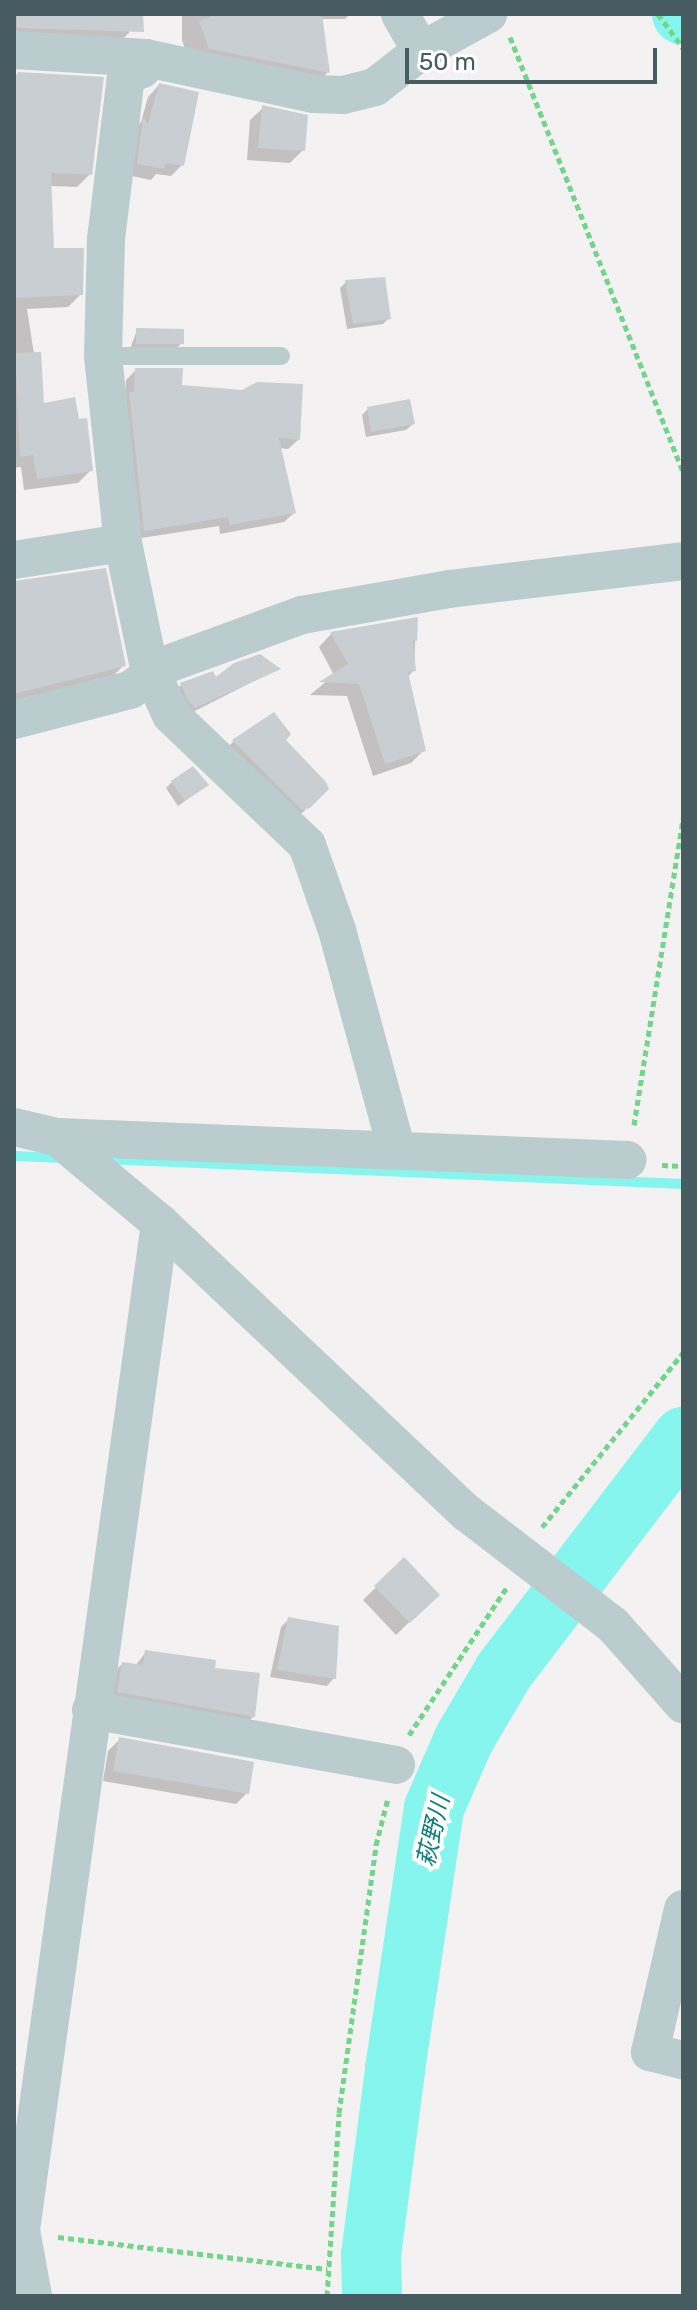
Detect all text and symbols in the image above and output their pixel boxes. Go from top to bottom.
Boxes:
scale bar [409,32,661,82]
text: 50 m [419,48,476,76]
water label: 萩野川 [412,1793,456,1869]

